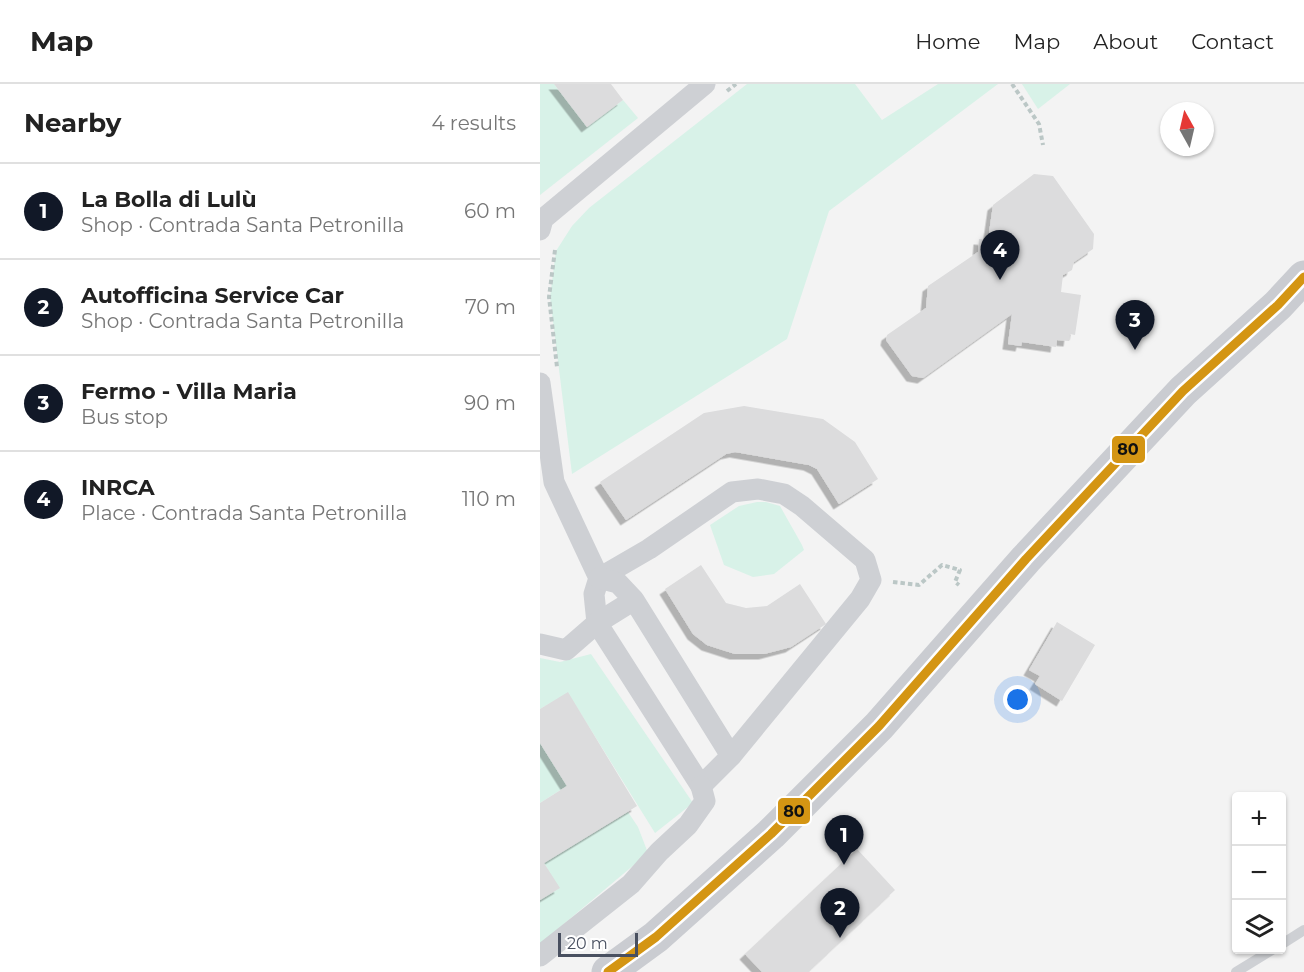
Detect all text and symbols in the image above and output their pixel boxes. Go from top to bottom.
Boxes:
text: Map [30,24,93,58]
text: Home [915,29,980,54]
text: Map [1013,29,1060,54]
text: About [1093,29,1158,54]
text: Contact [1191,29,1274,54]
north arrow [1160,102,1214,156]
text: Nearby [24,107,121,139]
text: 4 results [431,111,516,135]
text: La Bolla di Lulù [81,186,257,213]
text: 1 [40,199,47,223]
text: 60 m [464,199,516,223]
text: Shop · Contrada Santa Petronilla [81,213,404,237]
pin: 4 [980,230,1020,280]
text: Autofficina Service Car [81,282,344,309]
text: 2 [38,295,49,319]
text: 70 m [465,295,516,319]
pin: 3 [1116,300,1154,350]
text: Shop · Contrada Santa Petronilla [81,309,404,333]
text: Fermo - Villa Maria [81,378,297,405]
text: 3 [38,391,49,415]
text: 90 m [464,391,516,415]
text: Bus stop [81,405,168,429]
line badge: 80 [1111,435,1146,464]
text: 80 [1117,440,1139,459]
text: INRCA [81,474,155,501]
text: 4 [37,487,50,511]
text: 110 m [462,487,516,511]
text: Place · Contrada Santa Petronilla [81,501,407,525]
your location [1003,685,1032,714]
map controls [1232,792,1286,954]
button: + [1232,792,1286,846]
line badge: 80 [777,797,811,825]
text: 80 [783,802,805,821]
pin: 1 [824,816,864,865]
button: − [1232,846,1286,900]
pin: 2 [820,888,860,938]
button: layers [1232,900,1286,954]
scale bar [558,930,638,958]
text: 20 m [567,934,608,953]

